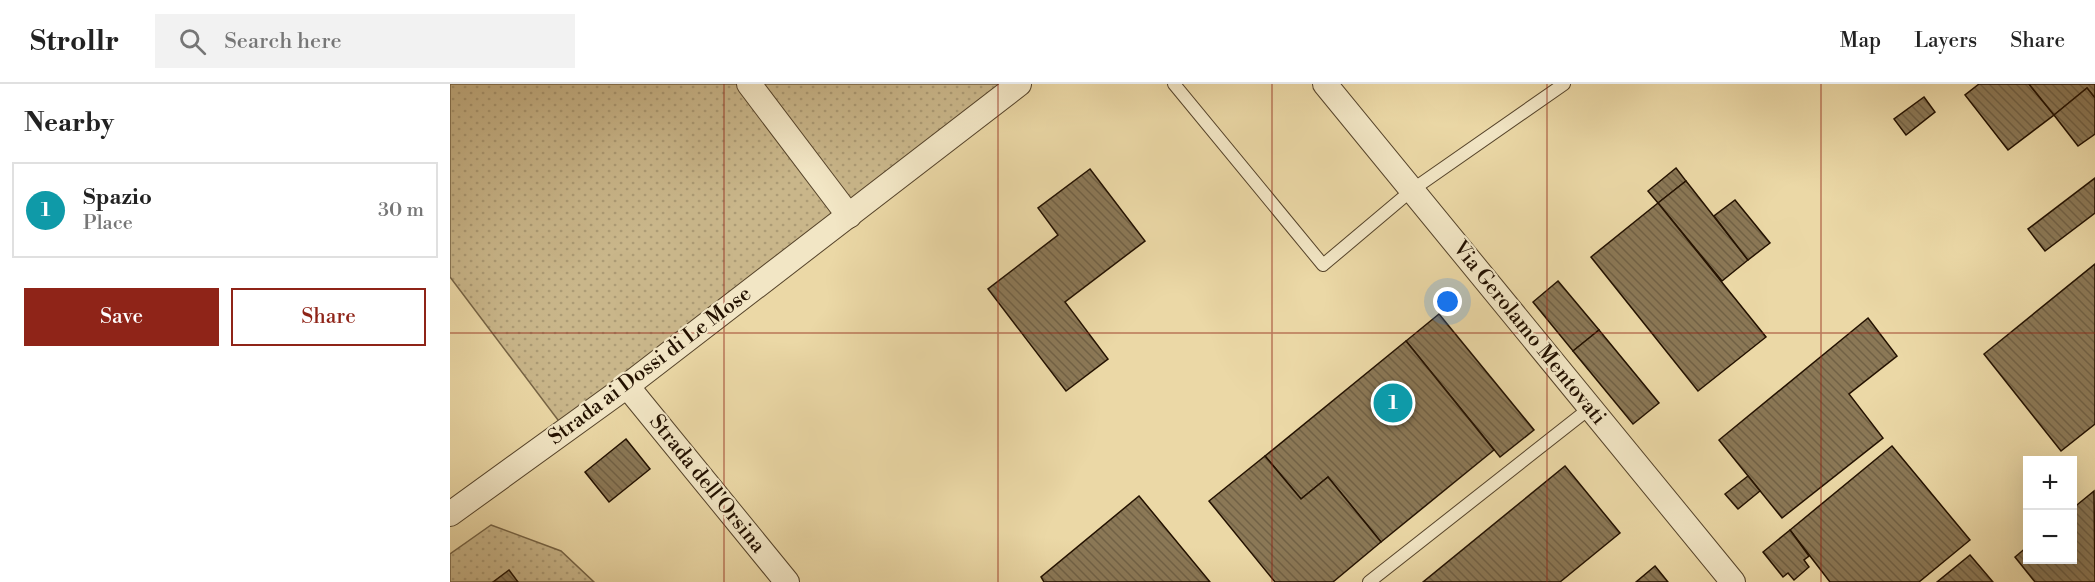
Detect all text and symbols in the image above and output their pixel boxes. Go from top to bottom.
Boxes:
search box [155,14,575,68]
text: Strollr [30,24,119,59]
icon: search [176,25,209,58]
text: Search here [224,28,342,55]
text: Map [1840,28,1881,54]
text: Layers [1914,28,1977,54]
text: Share [2010,28,2065,54]
text: Nearby [24,107,114,139]
text: Spazio [83,184,152,211]
text: 1 [41,198,50,223]
text: 30 m [378,198,424,223]
text: Place [83,211,133,236]
street label: Via Gerolamo Mentovati [1446,235,1611,430]
street label: Strada ai Dossi di Le Mose [543,281,757,451]
your location [1433,287,1462,316]
button: Save [24,288,219,346]
button: Share [231,288,426,346]
pin: 1 [1374,380,1412,426]
street label: Strada dell'Orsina [643,410,771,559]
map controls [2023,456,2077,564]
button: + [2023,456,2077,510]
button: − [2023,510,2077,564]

